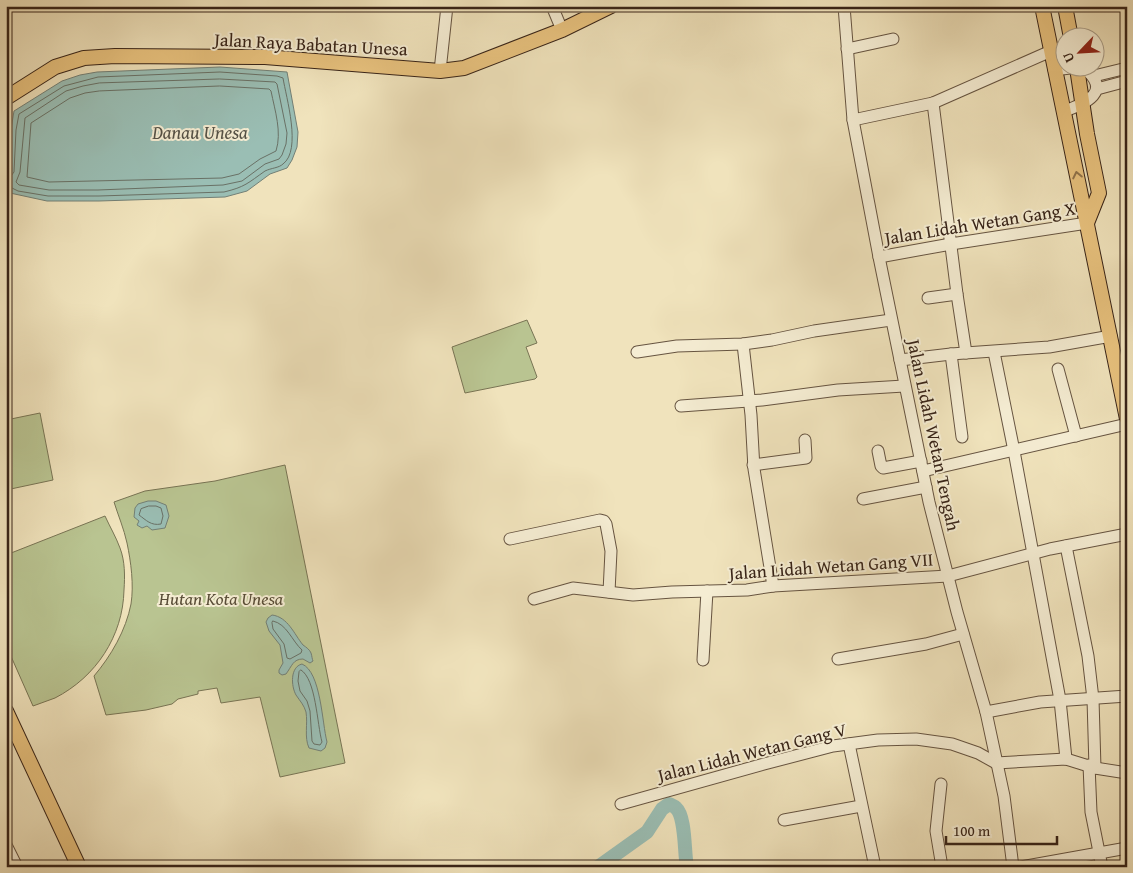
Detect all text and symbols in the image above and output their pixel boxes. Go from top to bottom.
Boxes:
street label: Jalan Raya Babatan Unesa [212,25,409,63]
north arrow [1056,28,1106,78]
text: U [1057,48,1079,66]
water label: Danau Unesa [151,118,248,146]
one-way arrow [1072,171,1083,180]
street label: Jalan Lidah Wetan Gang X [881,195,1077,252]
street label: Jalan Lidah Wetan Tengah [900,335,968,533]
street label: Jalan Lidah Wetan Gang VII [726,545,934,587]
park label: Hutan Kota Unesa [158,585,284,612]
street label: Jalan Lidah Wetan Gang V [653,715,849,789]
scale bar [946,813,1057,845]
text: 100 m [953,820,991,841]

